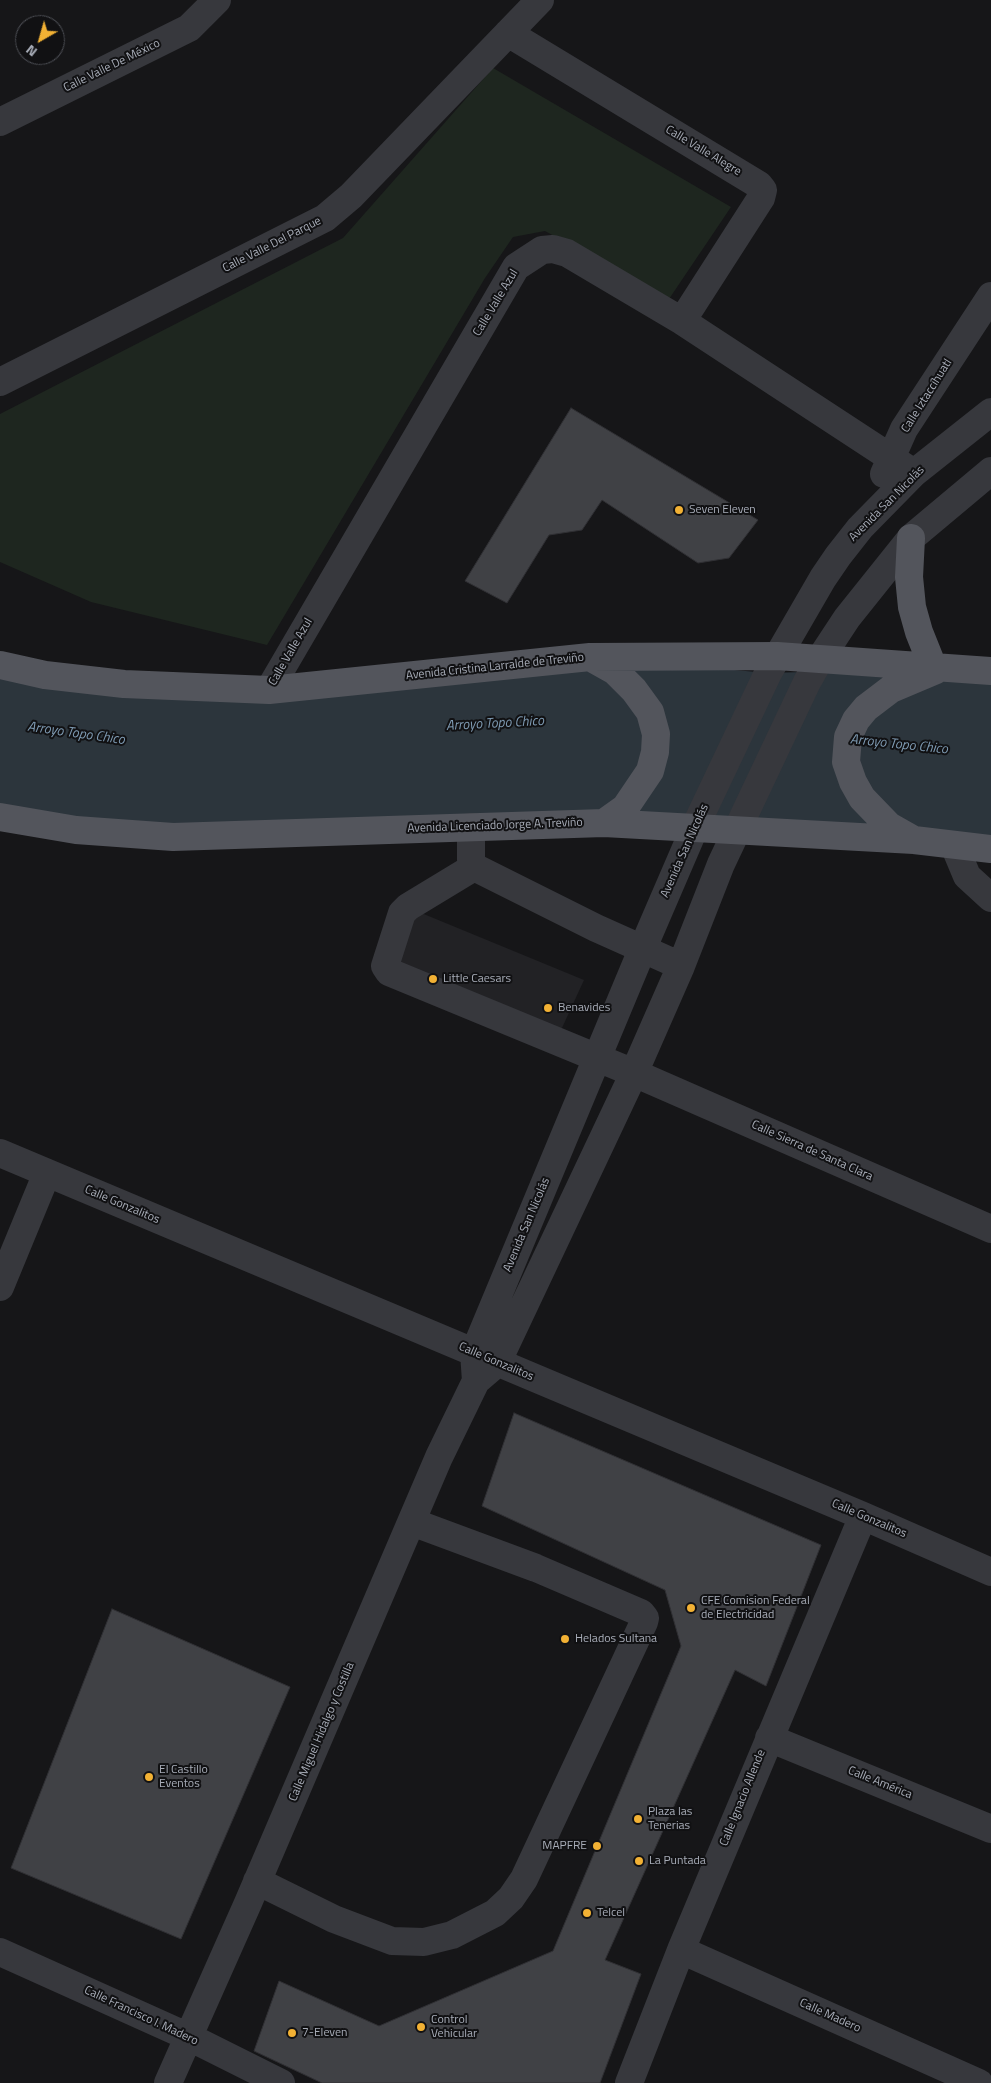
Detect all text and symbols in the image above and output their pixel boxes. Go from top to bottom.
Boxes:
north arrow [15,15,65,65]
street label: Calle Valle De México [61,36,163,96]
text: N [21,40,41,63]
street label: Calle Valle Alegre [662,123,744,179]
street label: Calle Valle Del Parque [220,214,324,276]
street label: Calle Valle Azul [470,267,522,339]
street label: Calle Iztaccíhuatl [899,356,955,436]
street label: Avenida San Nicolás [846,463,928,545]
place label: Seven Eleven [689,503,756,517]
marker: Seven Eleven [673,504,685,516]
street label: Calle Valle Azul [266,616,316,688]
street label: Avenida Cristina Larralde de Treviño [405,650,585,684]
water label: Arroyo Topo Chico [446,713,544,735]
water label: Arroyo Topo Chico [26,719,126,749]
water label: Arroyo Topo Chico [849,732,949,758]
street label: Avenida San Nicolás [658,802,712,900]
street label: Avenida Licenciado Jorge A. Treviño [407,816,583,836]
place label: Little Caesars [443,972,511,986]
marker: Little Caesars [427,973,439,985]
place label: Benavides [558,1001,610,1015]
marker: Benavides [542,1002,554,1014]
street label: Calle Sierra de Santa Clara [749,1118,875,1184]
street label: Avenida San Nicolás [501,1176,553,1274]
street label: Calle Gonzalitos [82,1183,162,1227]
street label: Calle Gonzalitos [456,1340,536,1384]
street label: Calle Gonzalitos [829,1497,909,1541]
place label: CFE Comision Federal de Electricidad [701,1594,810,1622]
marker: CFE Comision Federal de Electricidad [685,1602,697,1614]
place label: Helados Sultana [575,1632,657,1646]
marker: Helados Sultana [559,1633,571,1645]
street label: Calle Miguel Hidalgo y Costilla [286,1660,358,1804]
street label: Calle Ignacio Allende [717,1748,769,1848]
place label: El Castillo Eventos [159,1763,208,1791]
street label: Calle América [846,1764,914,1802]
marker: El Castillo Eventos [143,1771,155,1783]
place label: Plaza las Tenerias [648,1805,692,1833]
marker: Plaza las Tenerias [632,1813,644,1825]
place label: MAPFRE [542,1839,587,1853]
marker: MAPFRE [591,1840,603,1852]
place label: La Puntada [649,1854,706,1868]
marker: La Puntada [633,1855,645,1867]
place label: Telcel [597,1906,625,1920]
marker: Telcel [581,1907,593,1919]
street label: Calle Francisco I. Madero [82,1983,200,2049]
street label: Calle Madero [797,1996,863,2036]
place label: Control Vehicular [431,2013,477,2041]
marker: Control Vehicular [415,2021,427,2033]
place label: 7-Eleven [302,2026,348,2040]
marker: 7-Eleven [286,2027,298,2039]

